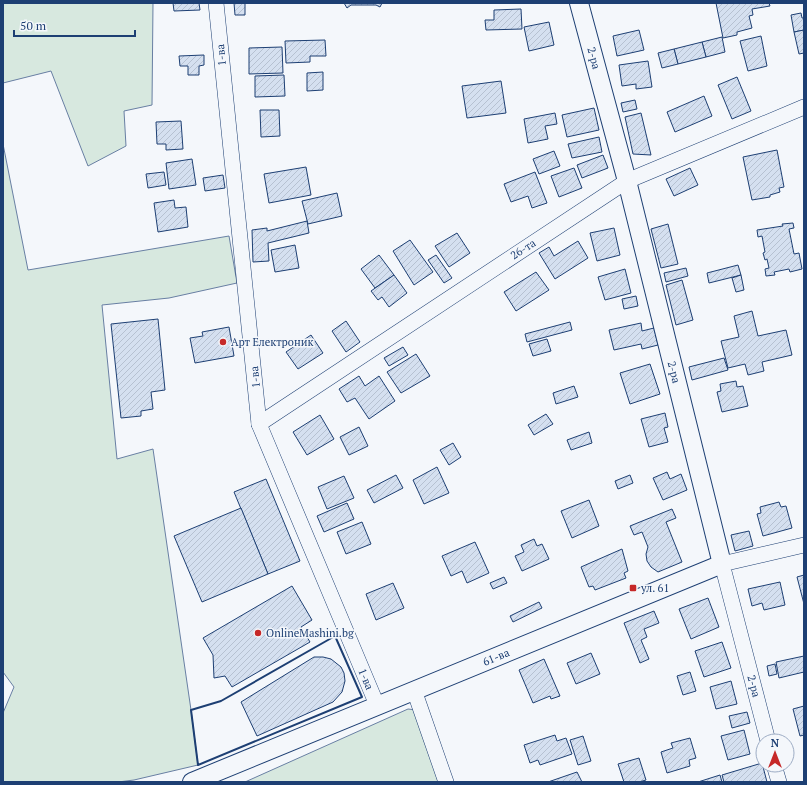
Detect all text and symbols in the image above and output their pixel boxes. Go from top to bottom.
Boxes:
scale bar [14,12,135,38]
text: 50 m [20,18,47,33]
street label: 1-ва [213,43,229,67]
street label: 2-ра [584,45,604,71]
street label: 26-та [508,235,539,262]
place label: Арт Електроник [231,335,313,349]
marker: Арт Електроник [218,337,228,347]
street label: 2-ра [665,359,684,385]
street label: 1-ва [247,365,263,389]
place label: ул. 61 [640,581,669,595]
marker: ул. 61 [628,583,638,593]
place label: ОnlineMashini.bg [266,626,354,640]
marker: ОnlineMashini.bg [253,628,263,638]
street label: 61-ва [481,645,512,669]
street label: 1-ва [355,666,377,692]
street label: 2-ра [744,673,764,699]
north arrow [755,733,795,773]
text: N [771,736,780,750]

